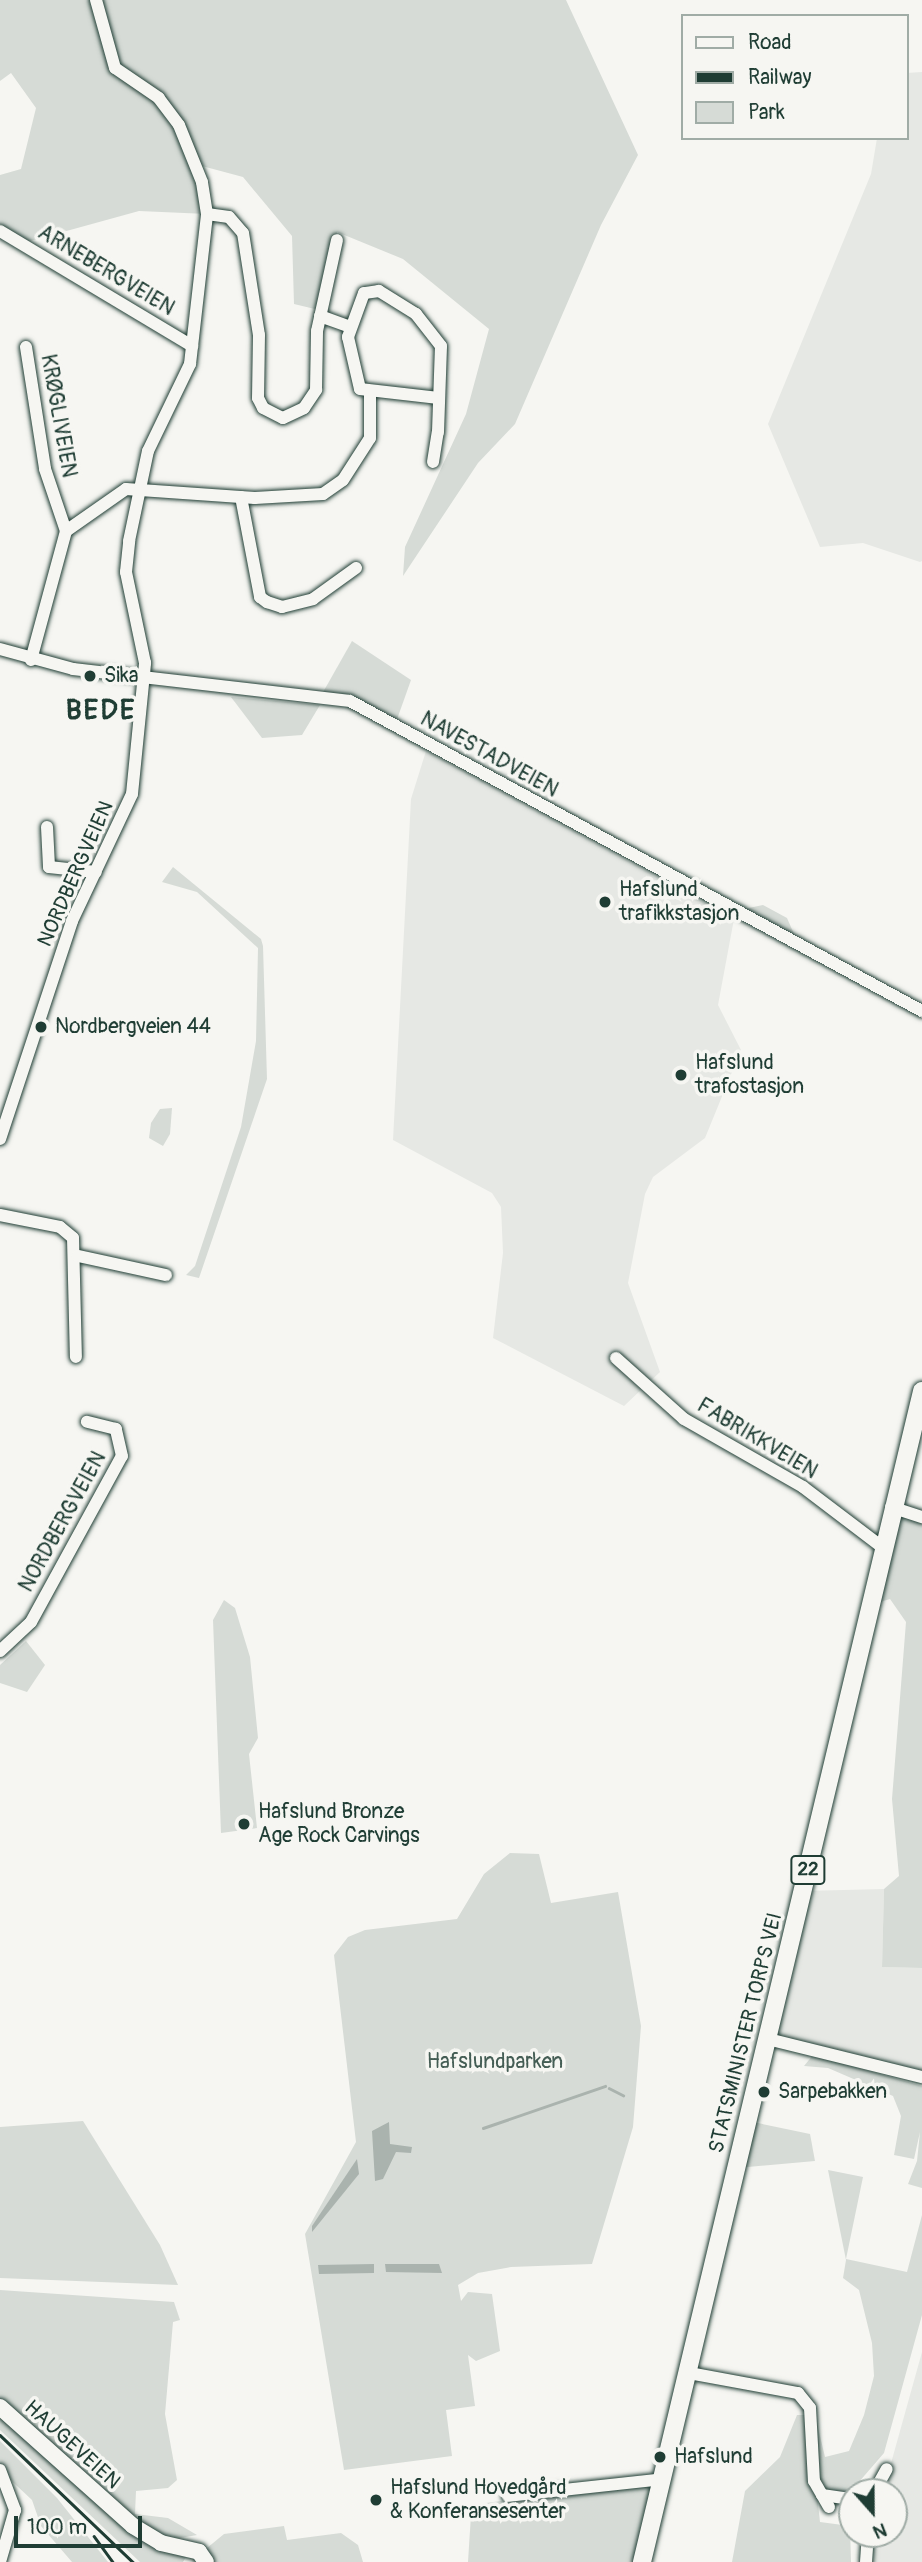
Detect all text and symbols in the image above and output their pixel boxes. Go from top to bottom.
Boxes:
legend [680,14,908,140]
text: Road [748,29,792,56]
text: Railway [748,64,812,91]
text: Park [748,99,785,126]
street label: ARNEBERGVEIEN [33,220,179,322]
street label: KRØGLIVEIEN [35,352,81,480]
place label: Sika [104,663,139,689]
marker: Sika [82,668,98,684]
district label: BEDE [66,694,136,728]
street label: NAVESTADVEIEN [416,707,562,803]
street label: NORDBERGVEIEN [33,797,119,951]
place label: Hafslund trafikkstasjon [619,877,739,927]
marker: Hafslund trafikkstasjon [597,894,613,910]
place label: Nordbergveien 44 [55,1014,211,1040]
marker: Nordbergveien 44 [33,1019,49,1035]
place label: Hafslund trafostasjon [695,1050,804,1100]
marker: Hafslund trafostasjon [673,1067,689,1083]
street label: FABRIKKVEIEN [692,1393,822,1485]
street label: NORDBERGVEIEN [14,1447,112,1597]
place label: Hafslund Bronze Age Rock Carvings [258,1799,420,1849]
marker: Hafslund Bronze Age Rock Carvings [236,1816,252,1832]
road number: 22 [789,1854,827,1886]
street label: STATSMINISTER TORPS VEI [704,1910,788,2156]
park label: Hafslundparken [427,2049,563,2075]
place label: Sarpebakken [778,2079,887,2105]
marker: Sarpebakken [756,2084,772,2100]
street label: HAUGEVEIEN [19,2395,125,2495]
place label: Hafslund [674,2444,753,2470]
marker: Hafslund [652,2449,668,2465]
place label: Hafslund Hovedgård & Konferansesenter [390,2475,567,2525]
north arrow [838,2478,908,2548]
marker: Hafslund Hovedgård & Konferansesenter [368,2492,384,2508]
scale bar [18,2502,145,2546]
text: 100 m [27,2514,87,2541]
text: N [870,2517,890,2544]

